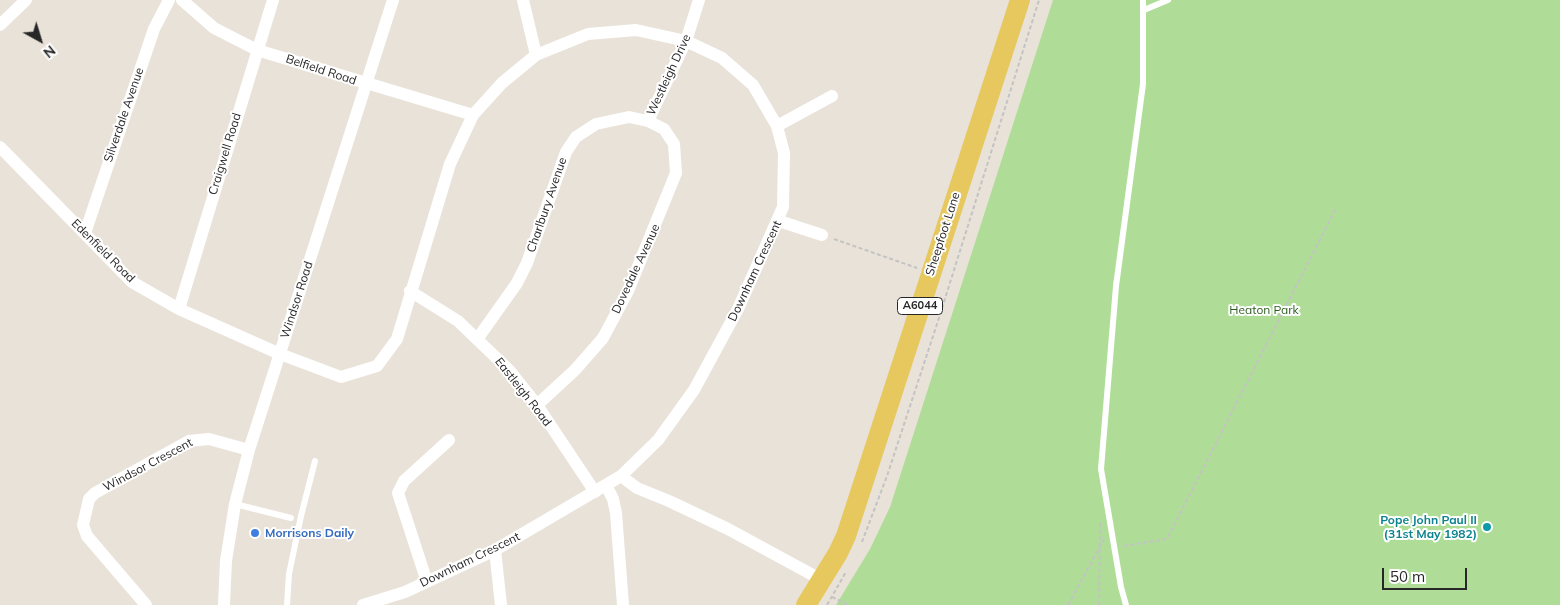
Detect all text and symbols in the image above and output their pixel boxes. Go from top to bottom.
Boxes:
north arrow [15,15,65,65]
street label: Westleigh Drive [644,32,694,118]
text: N [40,41,59,62]
street label: Belfield Road [284,52,358,88]
street label: Silverdale Avenue [101,66,147,164]
street label: Craigwell Road [206,111,244,197]
street label: Charlbury Avenue [524,155,570,255]
street label: Sheepfoot Lane [923,190,963,278]
street label: Edenfield Road [68,216,138,286]
street label: Downham Crescent [725,218,785,324]
street label: Dovedale Avenue [609,222,663,316]
street label: Windsor Road [278,260,316,340]
road number: A6044 [898,298,942,314]
park label: Heaton Park [1229,303,1299,317]
street label: Eastleigh Road [492,355,554,429]
street label: Windsor Crescent [101,435,195,495]
place label: Pope John Paul II (31st May 1982) [1380,513,1477,541]
marker: Pope John Paul II (31st May 1982) [1481,521,1493,533]
place label: Morrisons Daily [265,526,354,540]
marker: Morrisons Daily [249,527,261,539]
street label: Downham Crescent [418,529,522,591]
scale bar [1385,558,1470,590]
text: 50 m [1390,567,1425,586]

